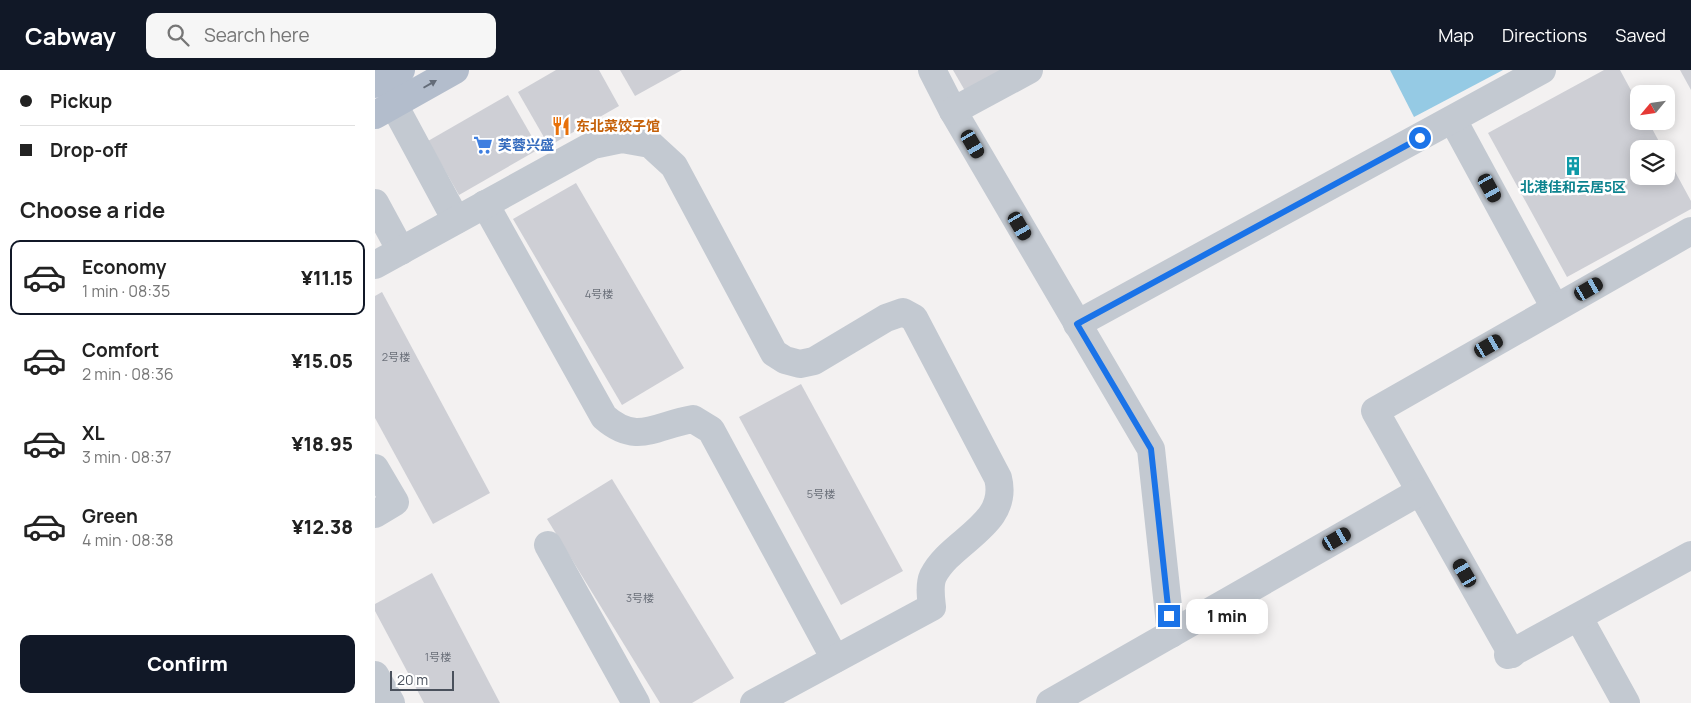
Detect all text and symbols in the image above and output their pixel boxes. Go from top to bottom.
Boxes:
search box [146,13,496,58]
text: Cabway [25,19,116,52]
icon: search [164,21,192,49]
text: Search here [204,22,310,48]
text: Map [1438,23,1474,47]
text: Directions [1502,23,1587,47]
text: Saved [1615,23,1666,47]
one-way arrow [423,80,437,88]
north arrow [1630,85,1675,130]
map controls [1630,85,1675,185]
text: Pickup [50,88,112,114]
restaurant icon: 东北菜饺子馆 [550,115,572,137]
place label: 东北菜饺子馆 [576,116,660,135]
car [959,127,986,161]
route start [1409,127,1431,149]
supermarket icon: 芙蓉兴盛 [472,134,494,156]
place label: 芙蓉兴盛 [498,135,554,154]
text: Drop-off [50,137,127,163]
button: layers [1630,140,1675,185]
building icon: 北港佳和云居5区 [1562,155,1584,177]
car [1476,171,1503,205]
place label: 北港佳和云居5区 [1520,177,1626,196]
text: Choose a ride [20,195,165,225]
car [1006,209,1033,243]
text: Economy [82,254,166,280]
icon: car [22,255,67,300]
text: ¥11.15 [301,265,353,291]
car [1572,275,1605,303]
text: 1 min · 08:35 [82,280,170,302]
house number: 4号楼 [585,286,613,301]
car [1472,332,1505,360]
text: Comfort [82,337,159,363]
icon: car [22,338,67,383]
text: ¥15.05 [291,348,353,374]
house number: 2号楼 [382,349,410,364]
text: 2 min · 08:36 [82,363,174,385]
text: XL [82,420,105,446]
icon: car [22,421,67,466]
text: ¥18.95 [291,431,353,457]
text: 3 min · 08:37 [82,446,172,468]
house number: 5号楼 [807,486,835,501]
text: Green [82,503,138,529]
icon: car [22,504,67,549]
text: ¥12.38 [292,514,353,540]
car [1320,525,1353,553]
text: 4 min · 08:38 [82,529,173,551]
car [1451,556,1478,590]
house number: 3号楼 [626,590,654,605]
callout: 1 min [1187,598,1269,634]
route end [1158,605,1180,627]
text: 1 min [1207,605,1247,627]
button: Confirm [20,635,355,693]
house number: 1号楼 [425,649,451,664]
scale bar [390,668,454,691]
text: 20 m [397,670,428,689]

